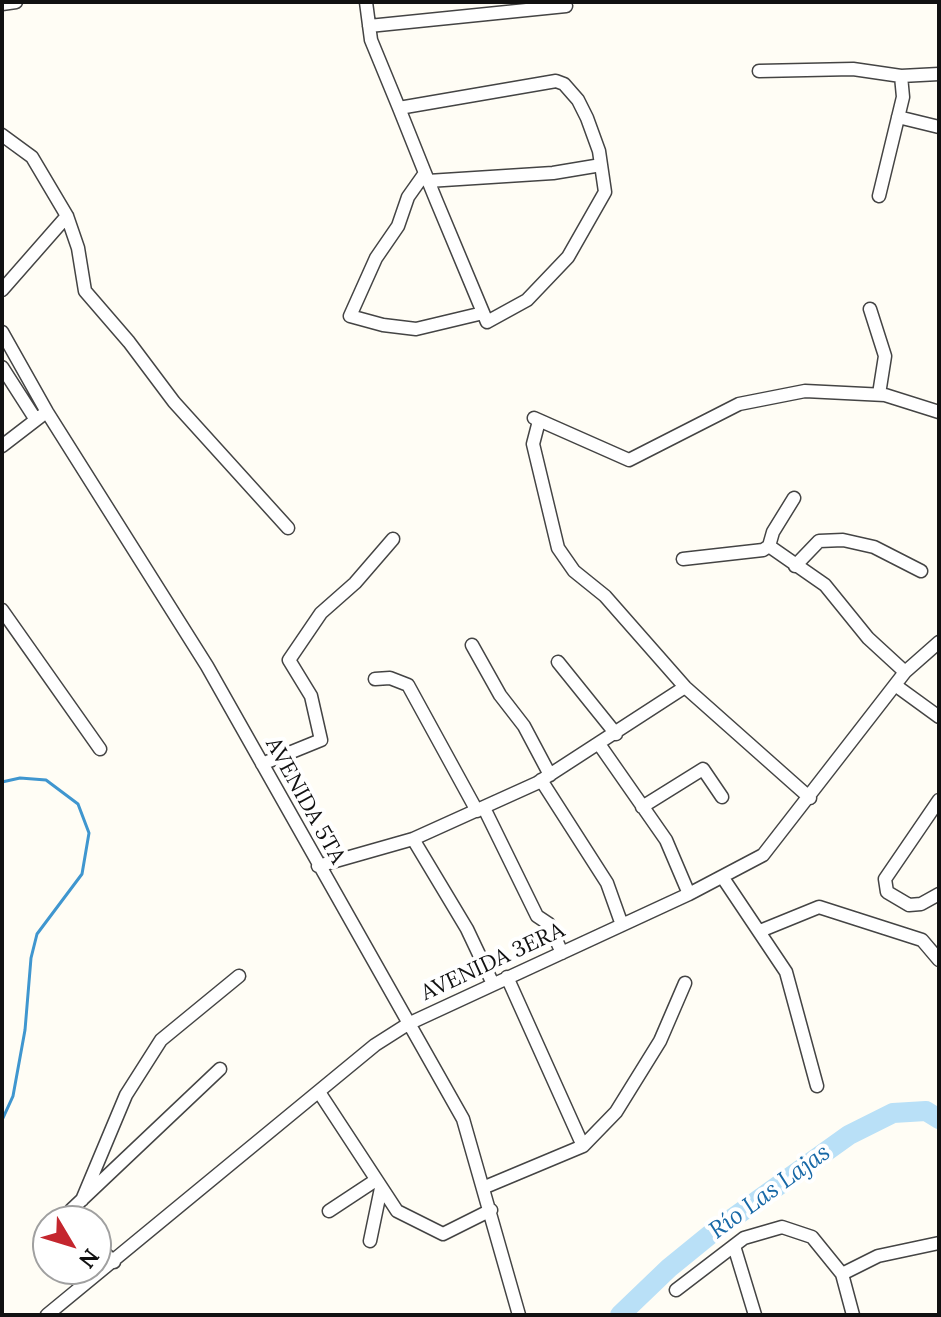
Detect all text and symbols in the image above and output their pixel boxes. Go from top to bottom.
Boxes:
street label: AVENIDA 5TA [260,733,350,869]
street label: AVENIDA 3ERA [417,917,569,1007]
water label: Río Las Lajas [704,1138,836,1246]
north arrow [32,1205,112,1285]
text: N [73,1243,106,1274]

